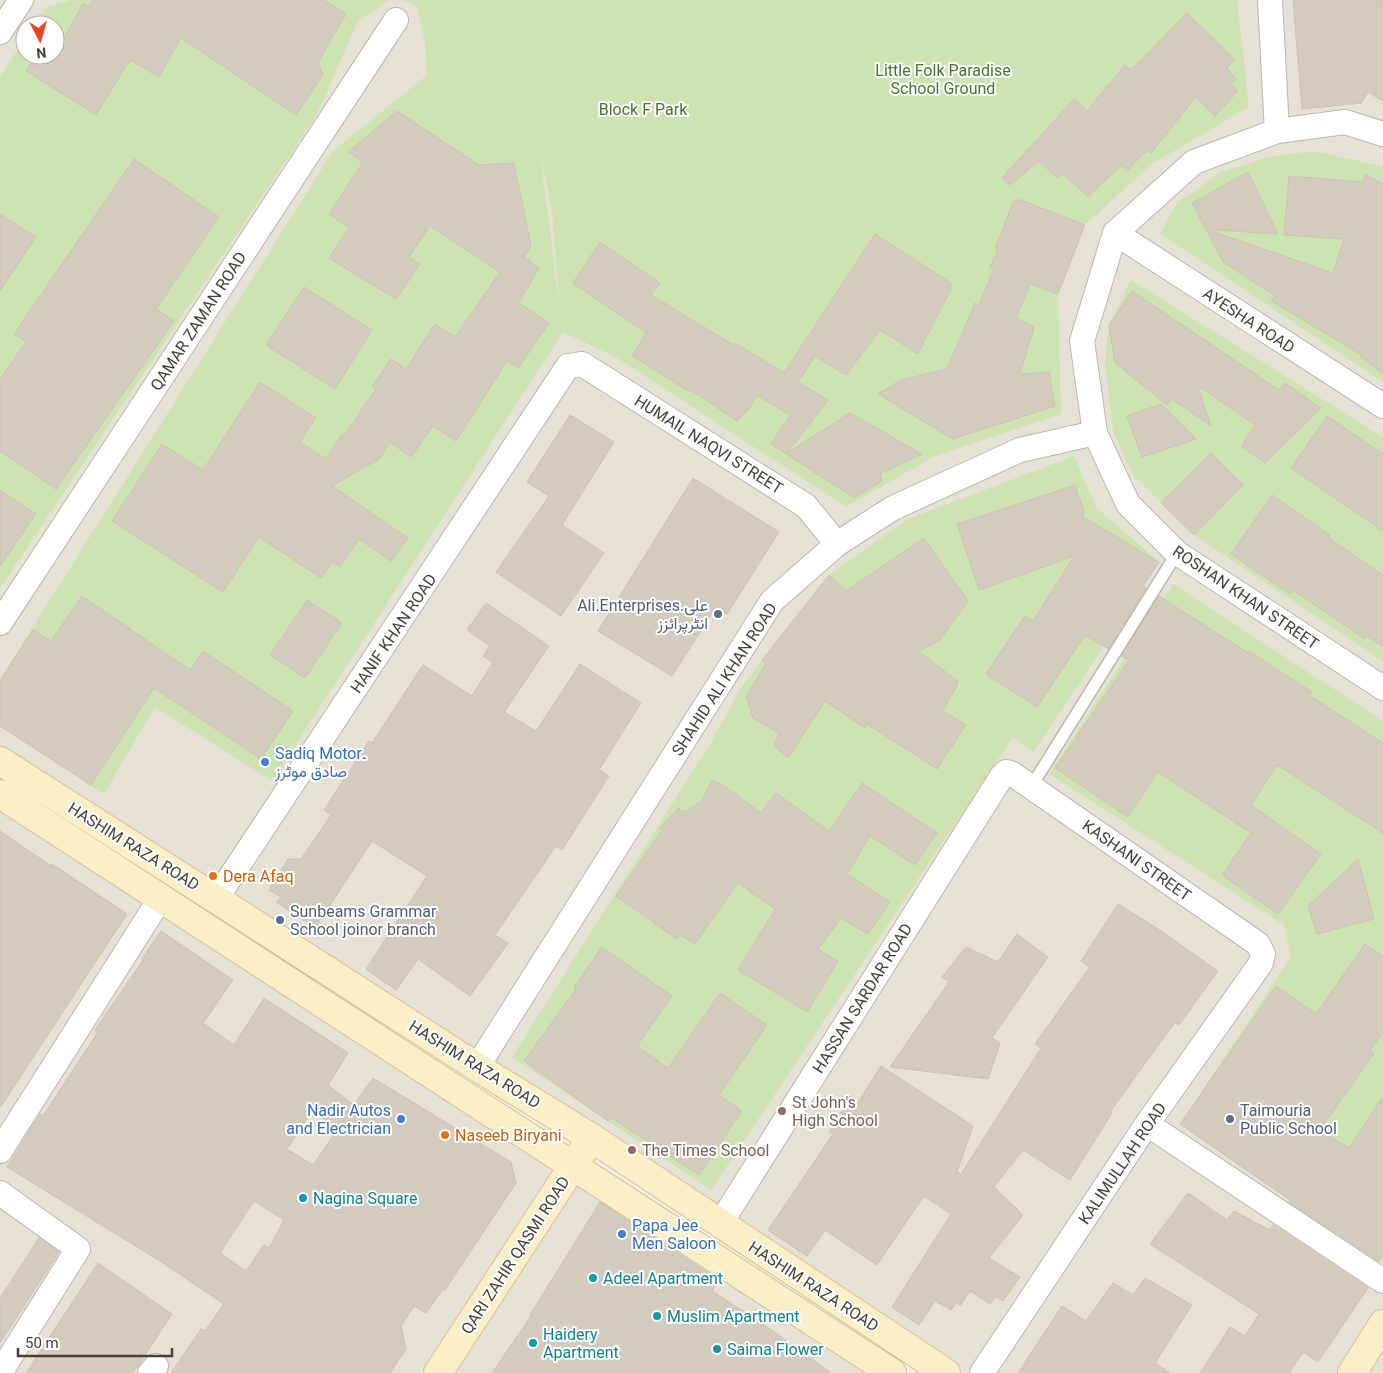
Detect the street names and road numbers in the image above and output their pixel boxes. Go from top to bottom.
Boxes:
street label: QAMAR ZAMAN ROAD [146,248,250,394]
street label: AYESHA ROAD [1199,284,1298,357]
street label: HUMAIL NAQVI STREET [631,391,787,498]
street label: ROSHAN KHAN STREET [1169,541,1323,654]
street label: HANIF KHAN ROAD [347,570,440,696]
street label: SHAHID ALI KHAN ROAD [668,599,781,759]
street label: HASHIM RAZA ROAD [65,798,203,895]
street label: KASHANI STREET [1079,816,1195,905]
street label: HASSAN SARDAR ROAD [809,920,916,1077]
street label: HASHIM RAZA ROAD [406,1016,544,1113]
street label: KALIMULLAH ROAD [1075,1099,1170,1228]
street label: QARI ZAHIR QASMI ROAD [457,1173,574,1338]
street label: HASHIM RAZA ROAD [745,1237,882,1336]

